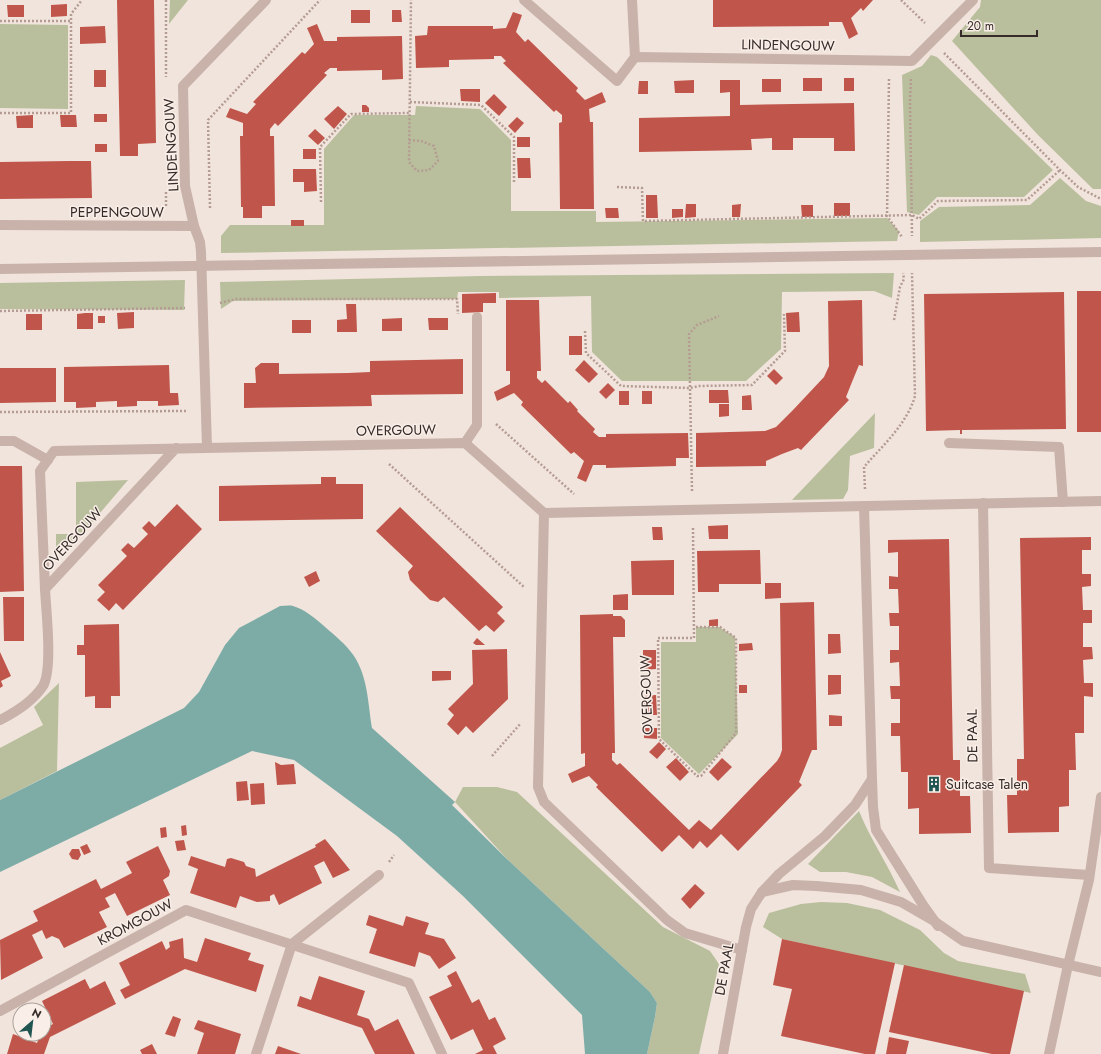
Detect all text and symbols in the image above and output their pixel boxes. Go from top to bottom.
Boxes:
scale bar [961,12,1037,38]
text: 20 m [967,17,994,35]
street label: LINDENGOUW [741,34,835,56]
street label: LINDENGOUW [159,98,183,192]
street label: PEPPENGOUW [70,202,164,222]
street label: OVERGOUW [356,419,436,441]
street label: OVERGOUW [37,503,107,575]
street label: OVERGOUW [635,655,657,735]
street label: DE PAAL [962,708,982,763]
place label: Suitcase Talen [946,774,1028,794]
building icon: Suitcase Talen [925,775,943,793]
street label: KROMGOUW [94,894,176,950]
street label: DE PAAL [710,940,739,997]
north arrow [12,1002,52,1042]
text: N [29,1004,44,1022]

